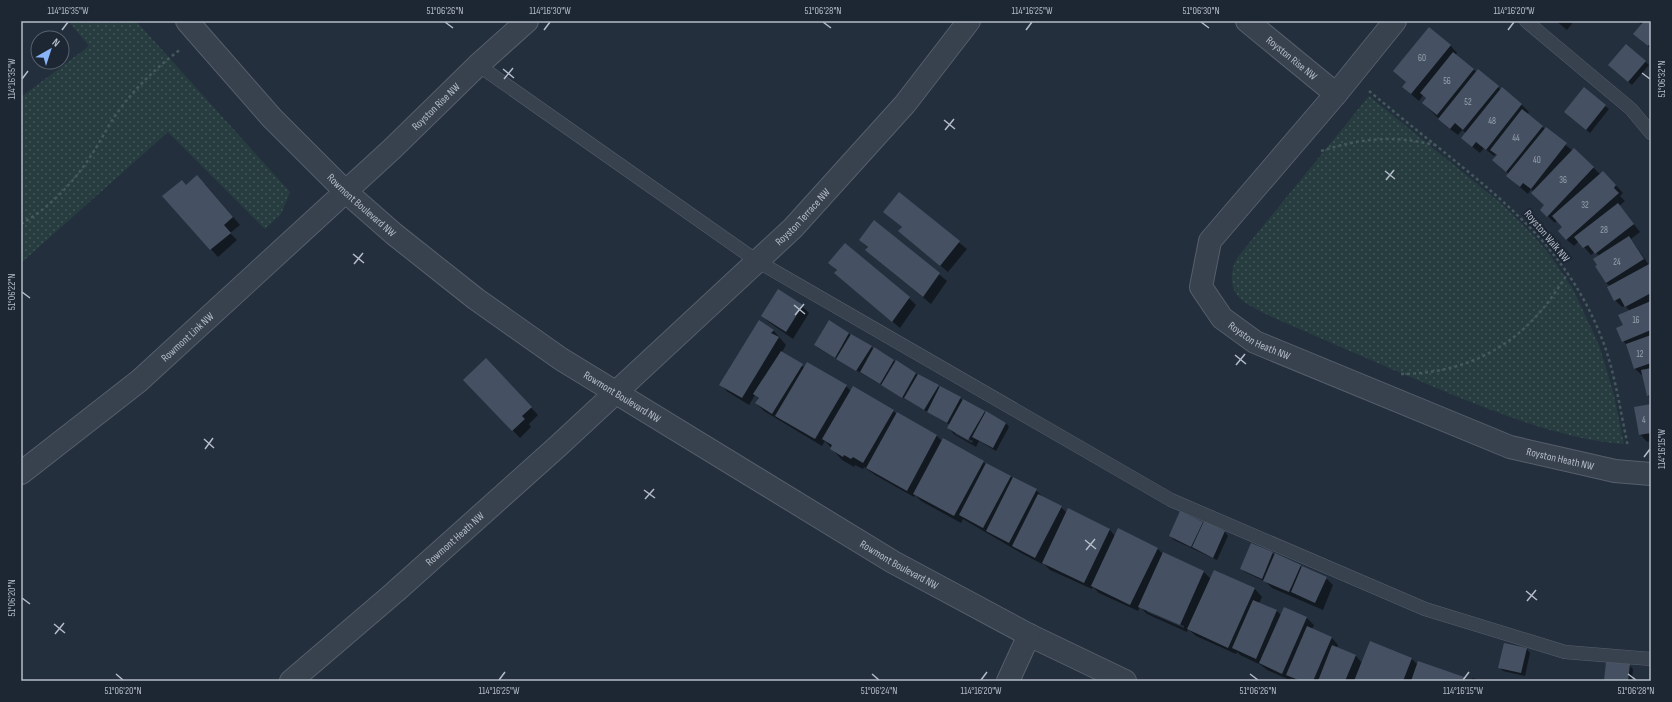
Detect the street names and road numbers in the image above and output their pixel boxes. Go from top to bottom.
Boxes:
street label: Royston Rise NW [1264,33,1320,82]
street label: Royston Rise NW [409,80,462,133]
street label: Rowmont Boulevard NW [325,171,399,239]
street label: Royston Terrace NW [772,185,832,248]
street label: Royston Walk NW [1522,207,1572,265]
street label: Rowmont Link NW [158,309,216,364]
street label: Royston Heath NW [1226,318,1292,362]
street label: Rowmont Boulevard NW [581,368,663,425]
street label: Royston Heath NW [1525,444,1595,473]
street label: Rowmont Heath NW [423,509,487,568]
street label: Rowmont Boulevard NW [858,537,941,592]

